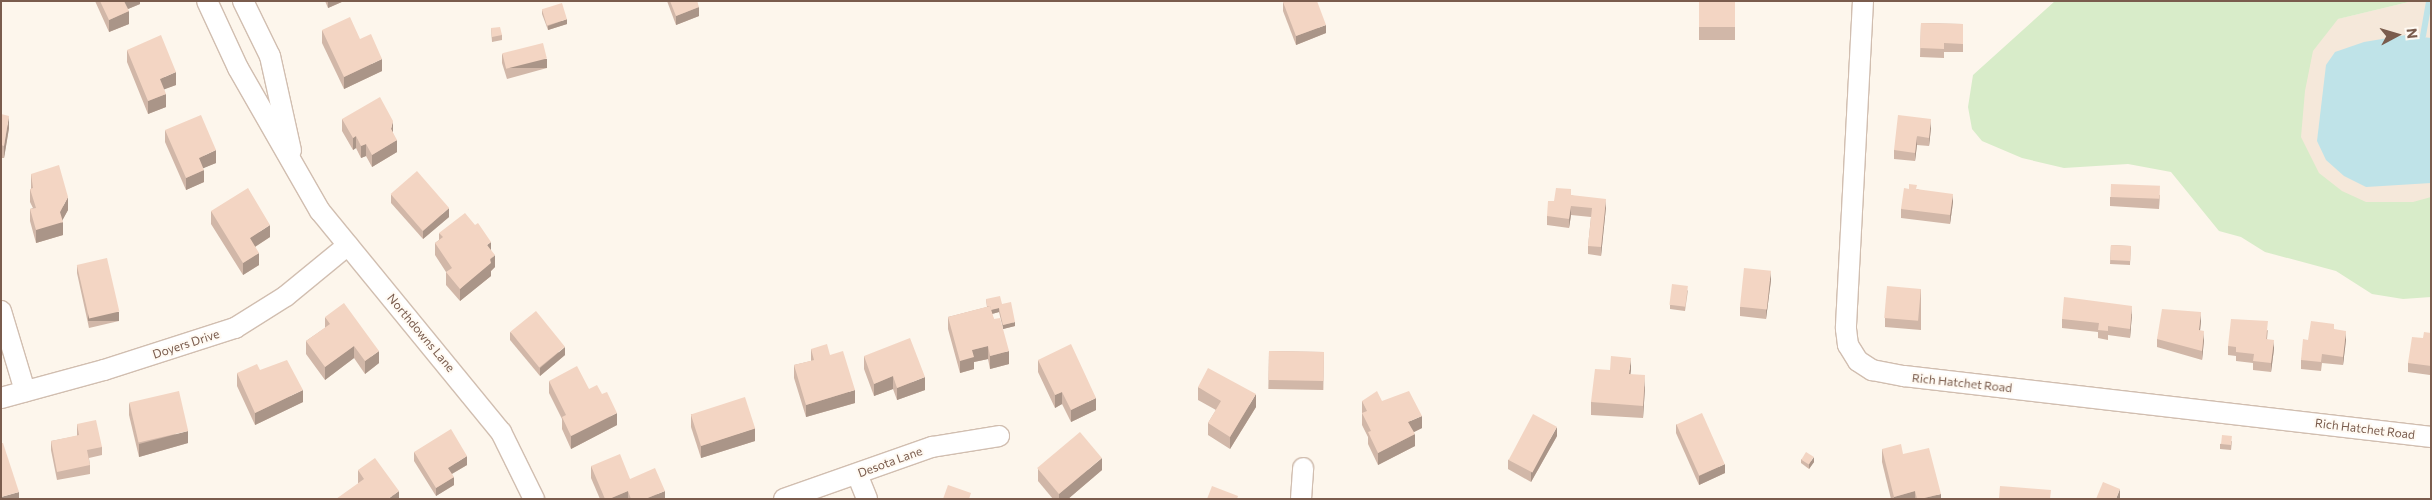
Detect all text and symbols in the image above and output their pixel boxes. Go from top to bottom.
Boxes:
north arrow [2372,10,2422,60]
text: N [2403,27,2421,39]
street label: Northdowns Lane [384,291,458,375]
street label: Doyers Drive [151,326,221,362]
street label: Rich Hatchet Road [1911,371,2013,395]
street label: Rich Hatchet Road [2314,416,2416,442]
street label: Desota Lane [856,444,924,480]

